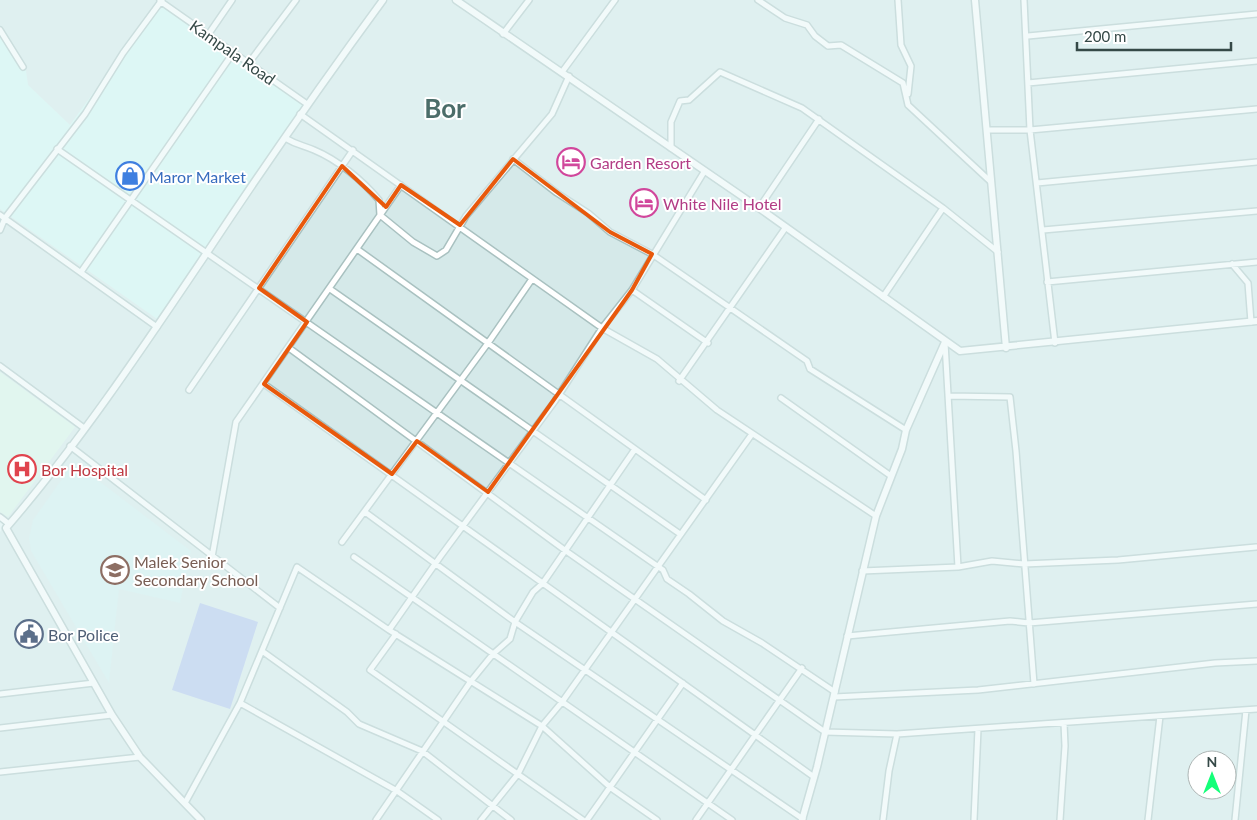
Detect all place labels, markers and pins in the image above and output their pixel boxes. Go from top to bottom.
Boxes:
hotel icon: Garden Resort [556,147,586,177]
place label: Garden Resort [590,153,691,172]
shop icon: Maror Market [115,161,145,191]
place label: Maror Market [149,167,246,186]
hotel icon: White Nile Hotel [629,188,659,218]
place label: White Nile Hotel [663,194,782,213]
hospital icon: Bor Hospital [7,454,37,484]
place label: Bor Hospital [41,460,128,479]
place label: Malek Senior Secondary School [134,552,258,589]
school or university icon: Malek Senior Secondary School [100,555,130,585]
public building icon: Bor Police [14,619,44,649]
place label: Bor Police [48,625,119,644]

